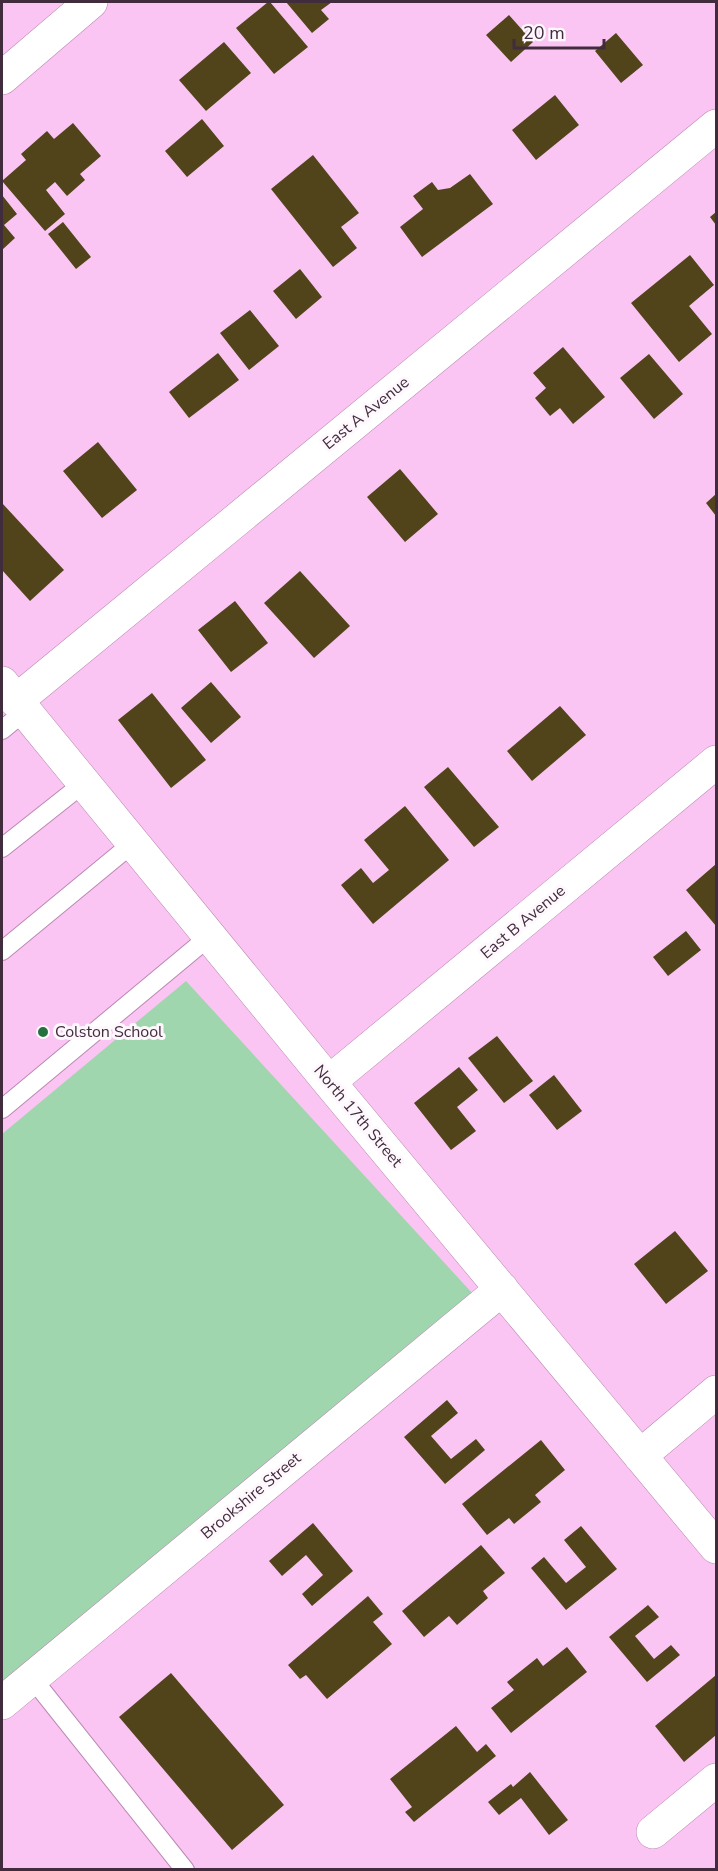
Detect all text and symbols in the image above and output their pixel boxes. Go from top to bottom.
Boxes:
scale bar [514,12,604,50]
text: 20 m [523,21,565,45]
street label: East A Avenue [318,371,414,455]
street label: East B Avenue [476,880,570,964]
place label: Colston School [55,1021,163,1043]
marker: Colston School [36,1025,50,1039]
street label: North 17th Street [309,1060,408,1172]
street label: Brookshire Street [196,1447,306,1544]

